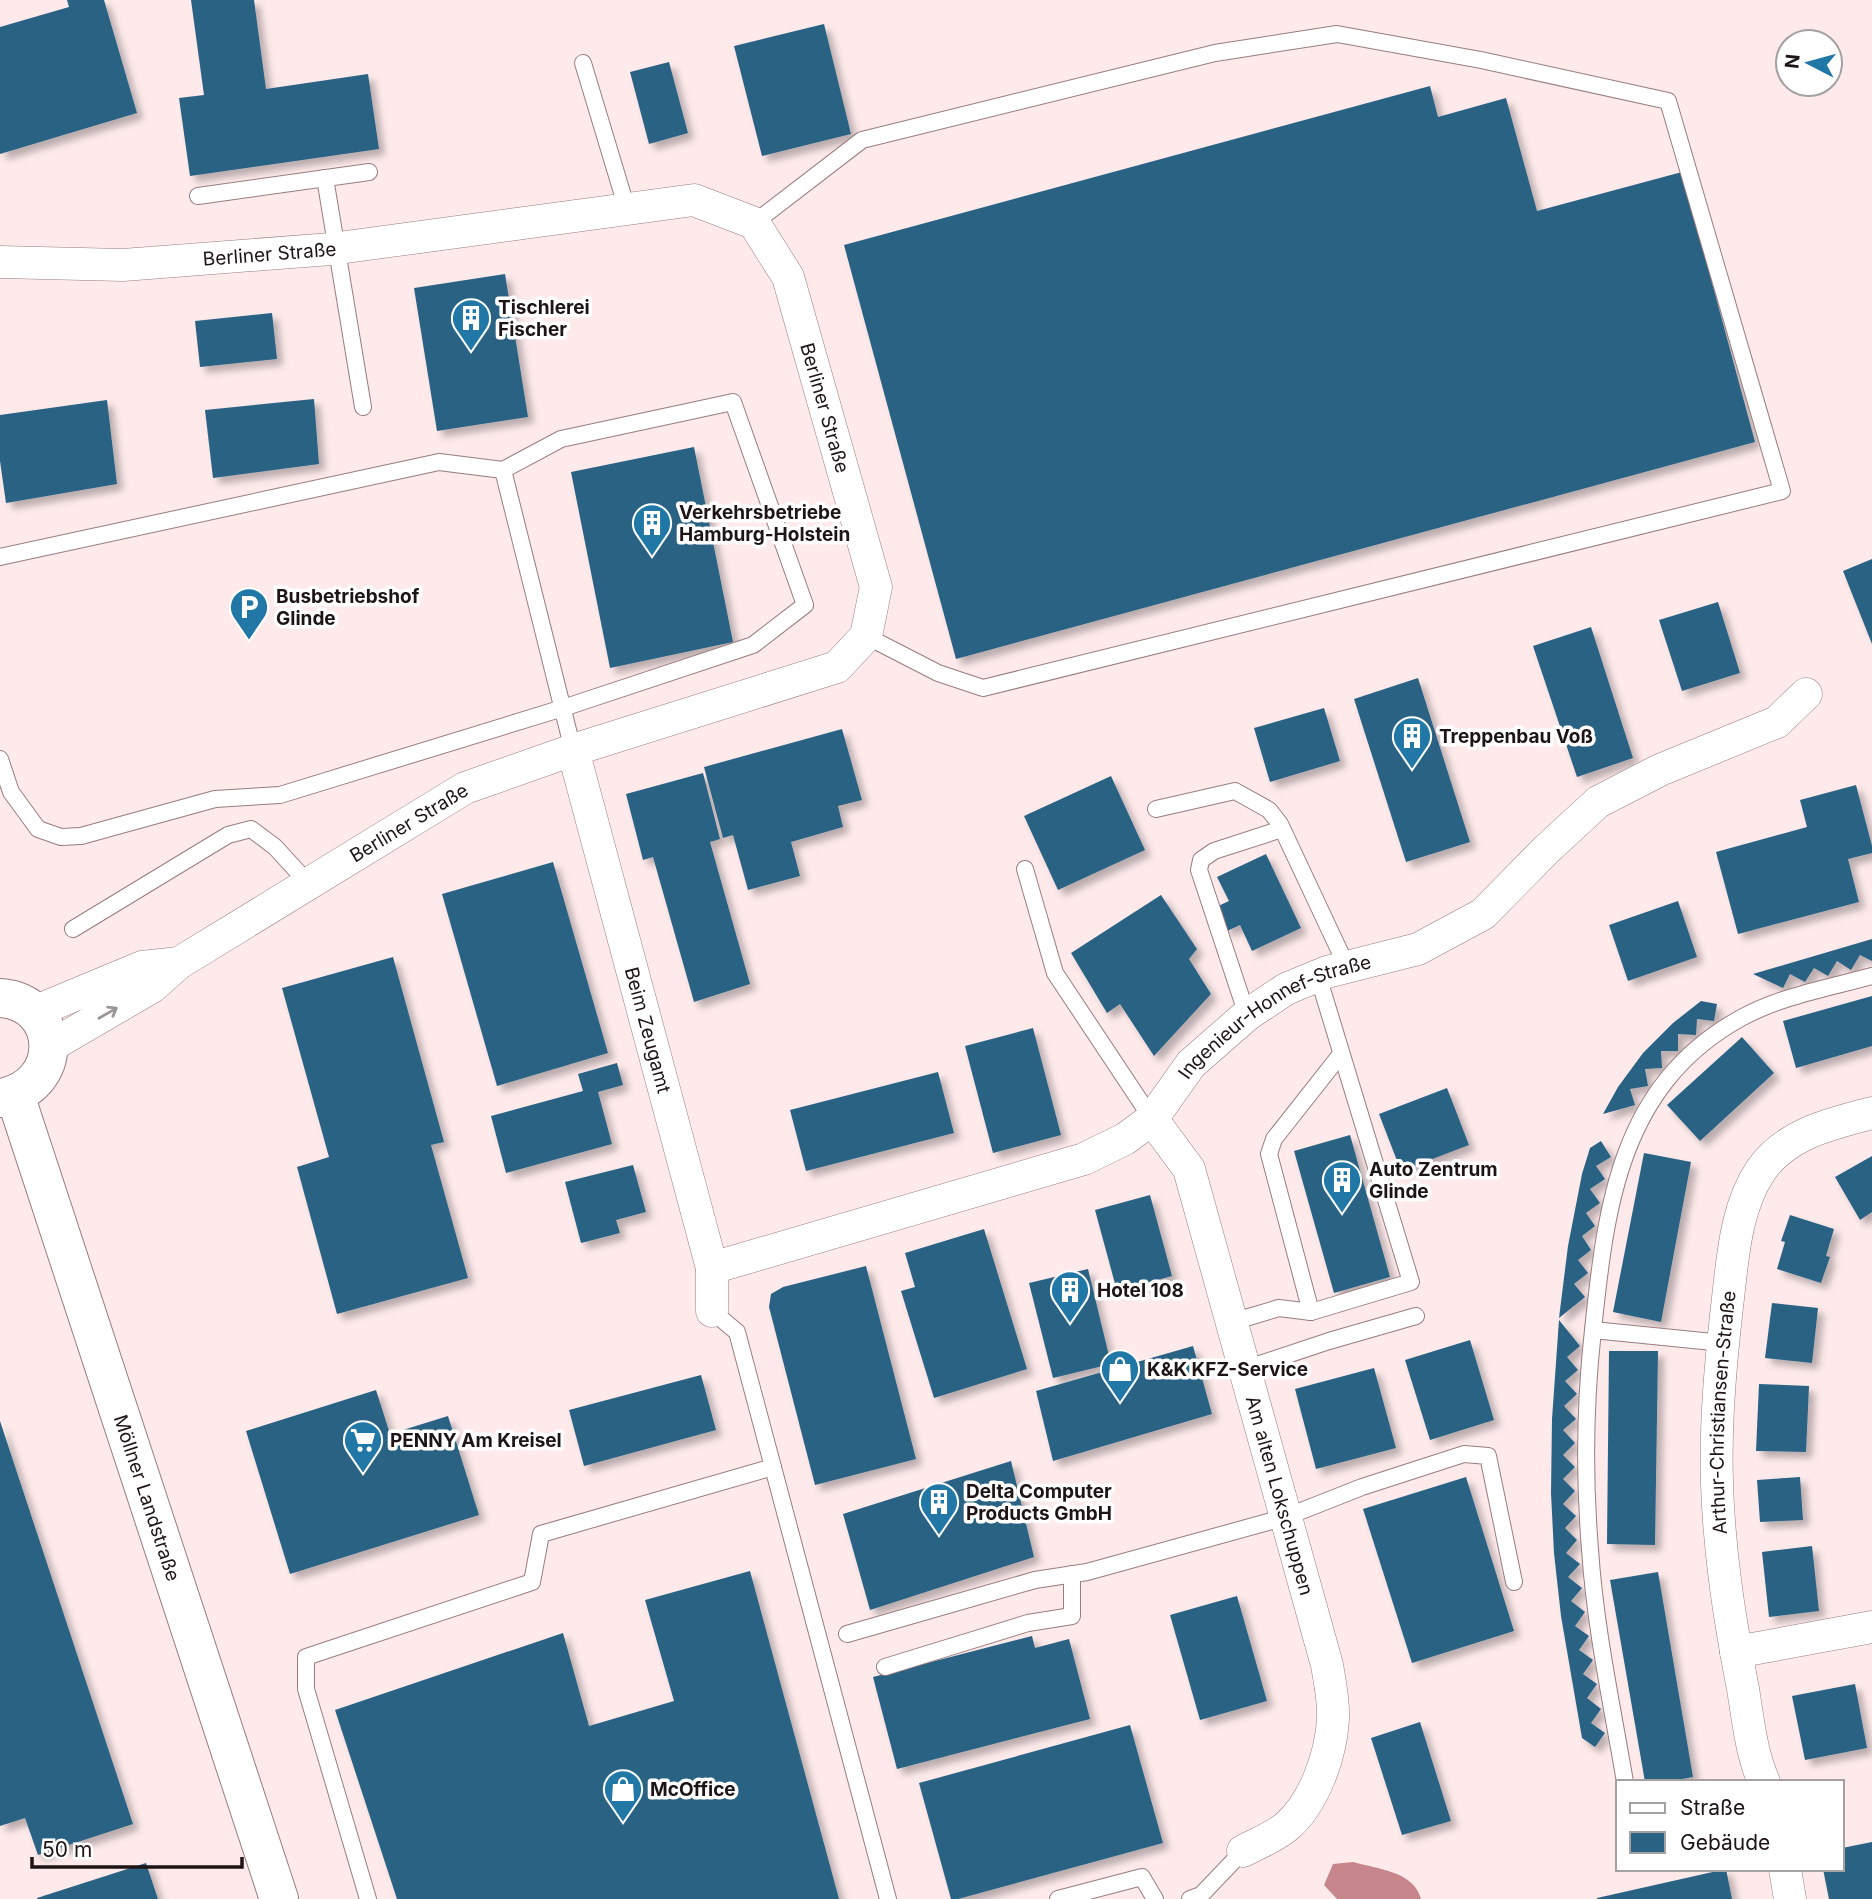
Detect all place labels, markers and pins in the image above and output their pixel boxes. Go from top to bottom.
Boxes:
place label: Tischlerei Fischer [498,296,590,341]
building icon: Tischlerei Fischer [450,297,492,352]
place label: Verkehrsbetriebe Hamburg-Holstein [679,501,850,546]
building icon: Verkehrsbetriebe Hamburg-Holstein [631,502,673,557]
place label: Busbetriebshof Glinde [276,585,420,630]
parking icon: Busbetriebshof Glinde [228,586,270,641]
building icon: Treppenbau Voß [1391,715,1433,770]
place label: Treppenbau Voß [1439,725,1593,748]
place label: Auto Zentrum Glinde [1369,1158,1498,1203]
building icon: Auto Zentrum Glinde [1321,1159,1363,1214]
building icon: Hotel 108 [1049,1269,1091,1324]
place label: Hotel 108 [1097,1279,1184,1302]
shop icon: K&K KFZ-Service [1099,1348,1141,1403]
place label: K&K KFZ-Service [1147,1358,1308,1381]
supermarket icon: PENNY Am Kreisel [342,1419,384,1474]
place label: PENNY Am Kreisel [390,1429,562,1452]
place label: Delta Computer Products GmbH [966,1480,1112,1525]
building icon: Delta Computer Products GmbH [918,1481,960,1536]
shop icon: McOffice [602,1768,644,1823]
place label: McOffice [650,1778,736,1801]

